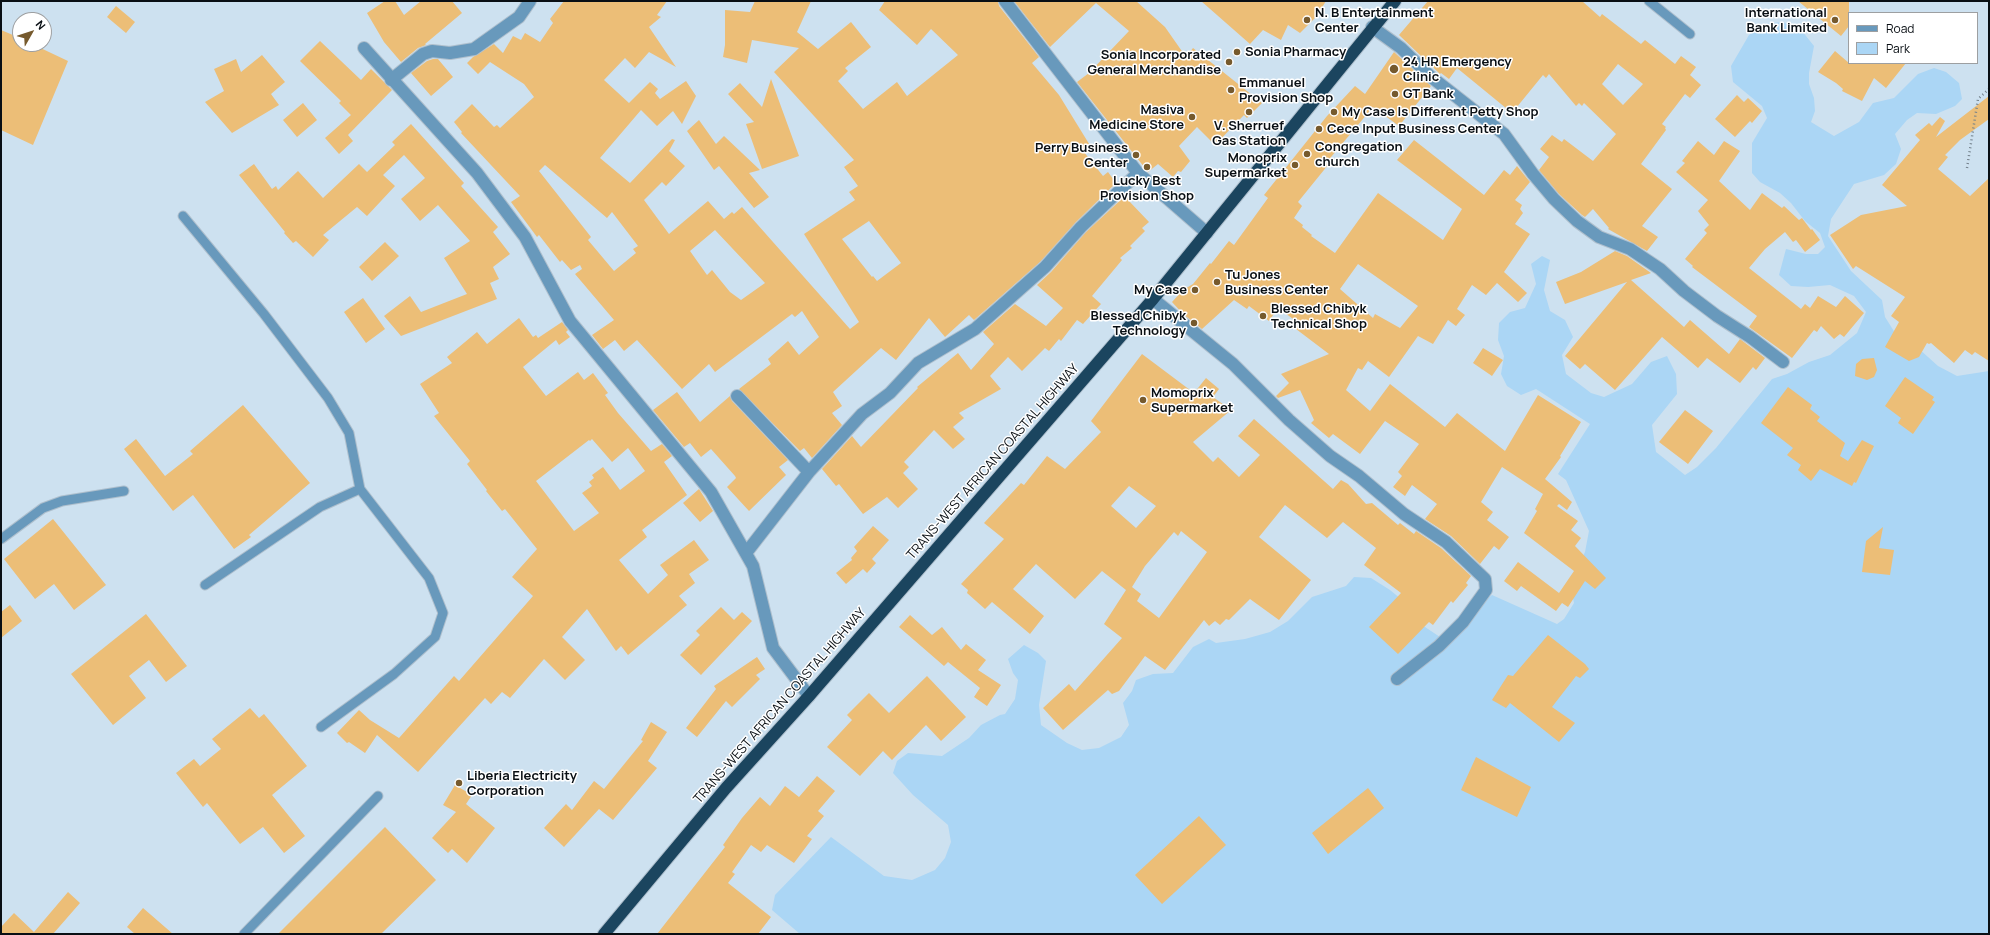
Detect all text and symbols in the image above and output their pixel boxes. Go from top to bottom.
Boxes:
place label: N. B Entertainment Center [1315,5,1434,36]
place label: International Bank Limited [1745,5,1827,36]
north arrow [12,12,52,52]
legend [1848,12,1978,64]
marker: N. B Entertainment Center [1302,15,1312,25]
marker: International Bank Limited [1830,15,1840,25]
text: N [33,17,49,33]
text: Road [1886,20,1914,37]
text: Park [1886,40,1910,57]
place label: Sonia Pharmacy [1245,44,1346,60]
place label: Sonia Incorporated General Merchandise [1088,47,1221,78]
marker: Sonia Pharmacy [1232,47,1242,57]
place label: 24 HR Emergency Clinic [1403,54,1512,85]
marker: Sonia Incorporated General Merchandise [1224,57,1234,67]
marker: 24 HR Emergency Clinic [1388,63,1400,75]
place label: Emmanuel Provision Shop [1239,75,1333,106]
marker: Emmanuel Provision Shop [1226,85,1236,95]
place label: GT Bank [1403,86,1454,102]
marker: GT Bank [1390,89,1400,99]
place label: Masiva Medicine Store [1089,102,1184,133]
place label: My Case Is Different Petty Shop [1342,104,1539,120]
marker: V. Sherruef Gas Station [1244,107,1254,117]
marker: My Case Is Different Petty Shop [1329,107,1339,117]
marker: Masiva Medicine Store [1187,112,1197,122]
place label: V. Sherruef Gas Station [1212,118,1286,149]
place label: Cece Input Business Center [1327,121,1501,137]
marker: Cece Input Business Center [1314,124,1324,134]
place label: Congregation church [1315,139,1403,170]
place label: Perry Business Center [1035,140,1128,171]
marker: Congregation church [1302,149,1312,159]
marker: Perry Business Center [1131,150,1141,160]
place label: Monoprix Supermarket [1205,150,1287,181]
marker: Monoprix Supermarket [1290,160,1300,170]
marker: Lucky Best Provision Shop [1142,162,1152,172]
place label: Lucky Best Provision Shop [1100,173,1194,204]
place label: Tu Jones Business Center [1225,267,1328,298]
marker: Tu Jones Business Center [1212,277,1222,287]
place label: My Case [1134,282,1187,298]
marker: My Case [1190,285,1200,295]
place label: Blessed Chibyk Technical Shop [1271,301,1367,332]
place label: Blessed Chibyk Technology [1091,308,1186,339]
marker: Blessed Chibyk Technical Shop [1258,311,1268,321]
marker: Blessed Chibyk Technology [1189,318,1199,328]
street label: TRANS-WEST AFRICAN COASTAL HIGHWAY [904,361,1082,563]
place label: Momoprix Supermarket [1151,385,1233,416]
marker: Momoprix Supermarket [1138,395,1148,405]
street label: TRANS-WEST AFRICAN COASTAL HIGHWAY [691,605,869,807]
place label: Liberia Electricity Corporation [467,768,577,799]
marker: Liberia Electricity Corporation [454,778,464,788]

